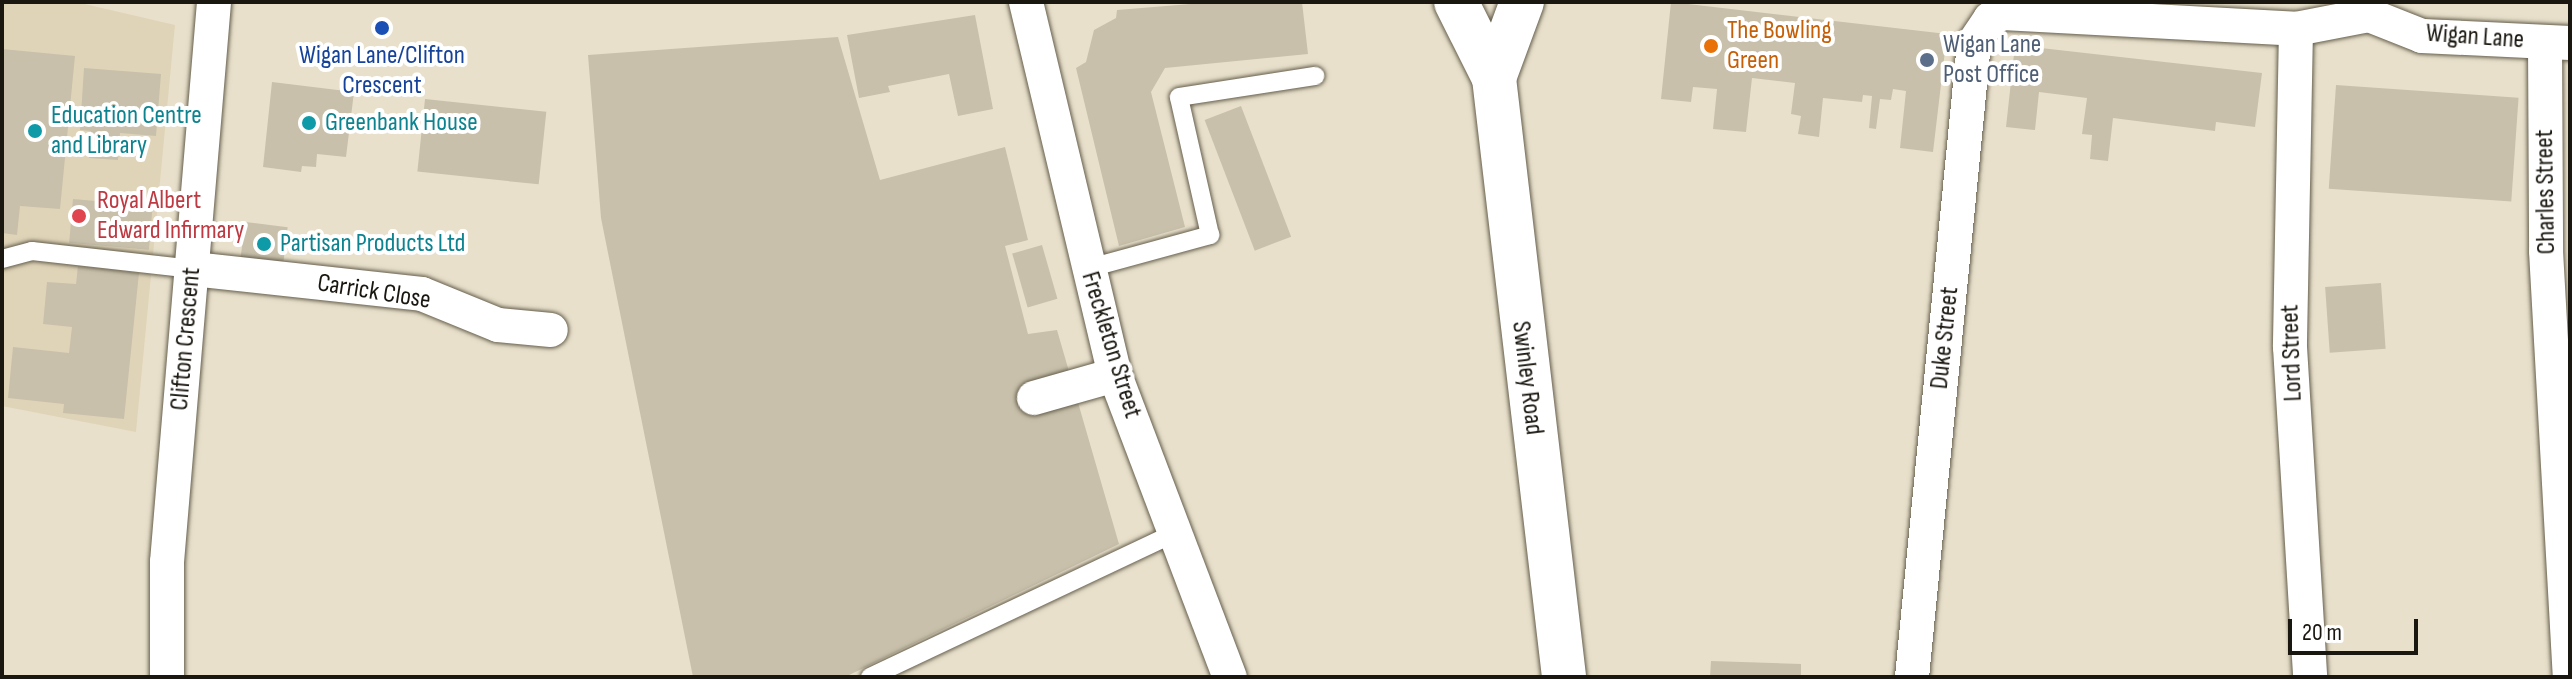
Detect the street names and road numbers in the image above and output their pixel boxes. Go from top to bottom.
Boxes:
street label: Wigan Lane [2425,18,2525,56]
street label: Charles Street [2529,129,2563,255]
street label: Clifton Crescent [164,266,208,412]
street label: Carrick Close [315,268,433,316]
street label: Freckleton Street [1074,268,1148,422]
street label: Duke Street [1924,285,1966,391]
street label: Lord Street [2275,304,2309,402]
street label: Swinley Road [1505,319,1549,437]

